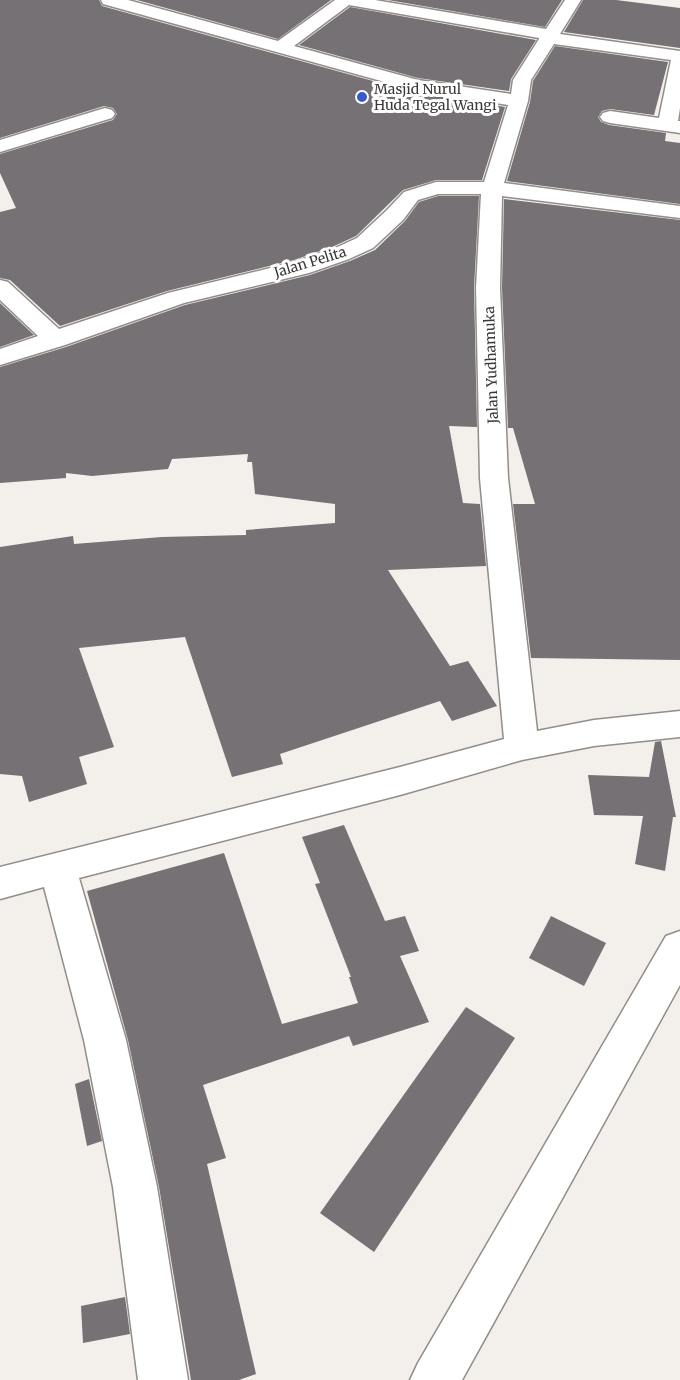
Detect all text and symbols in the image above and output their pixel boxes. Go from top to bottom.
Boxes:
place label: Masjid Nurul Huda Tegal Wangi [374,80,497,114]
marker: Masjid Nurul Huda Tegal Wangi [355,90,369,104]
street label: Jalan Pelita [271,242,349,282]
street label: Jalan Yudhamuka [480,305,502,425]

